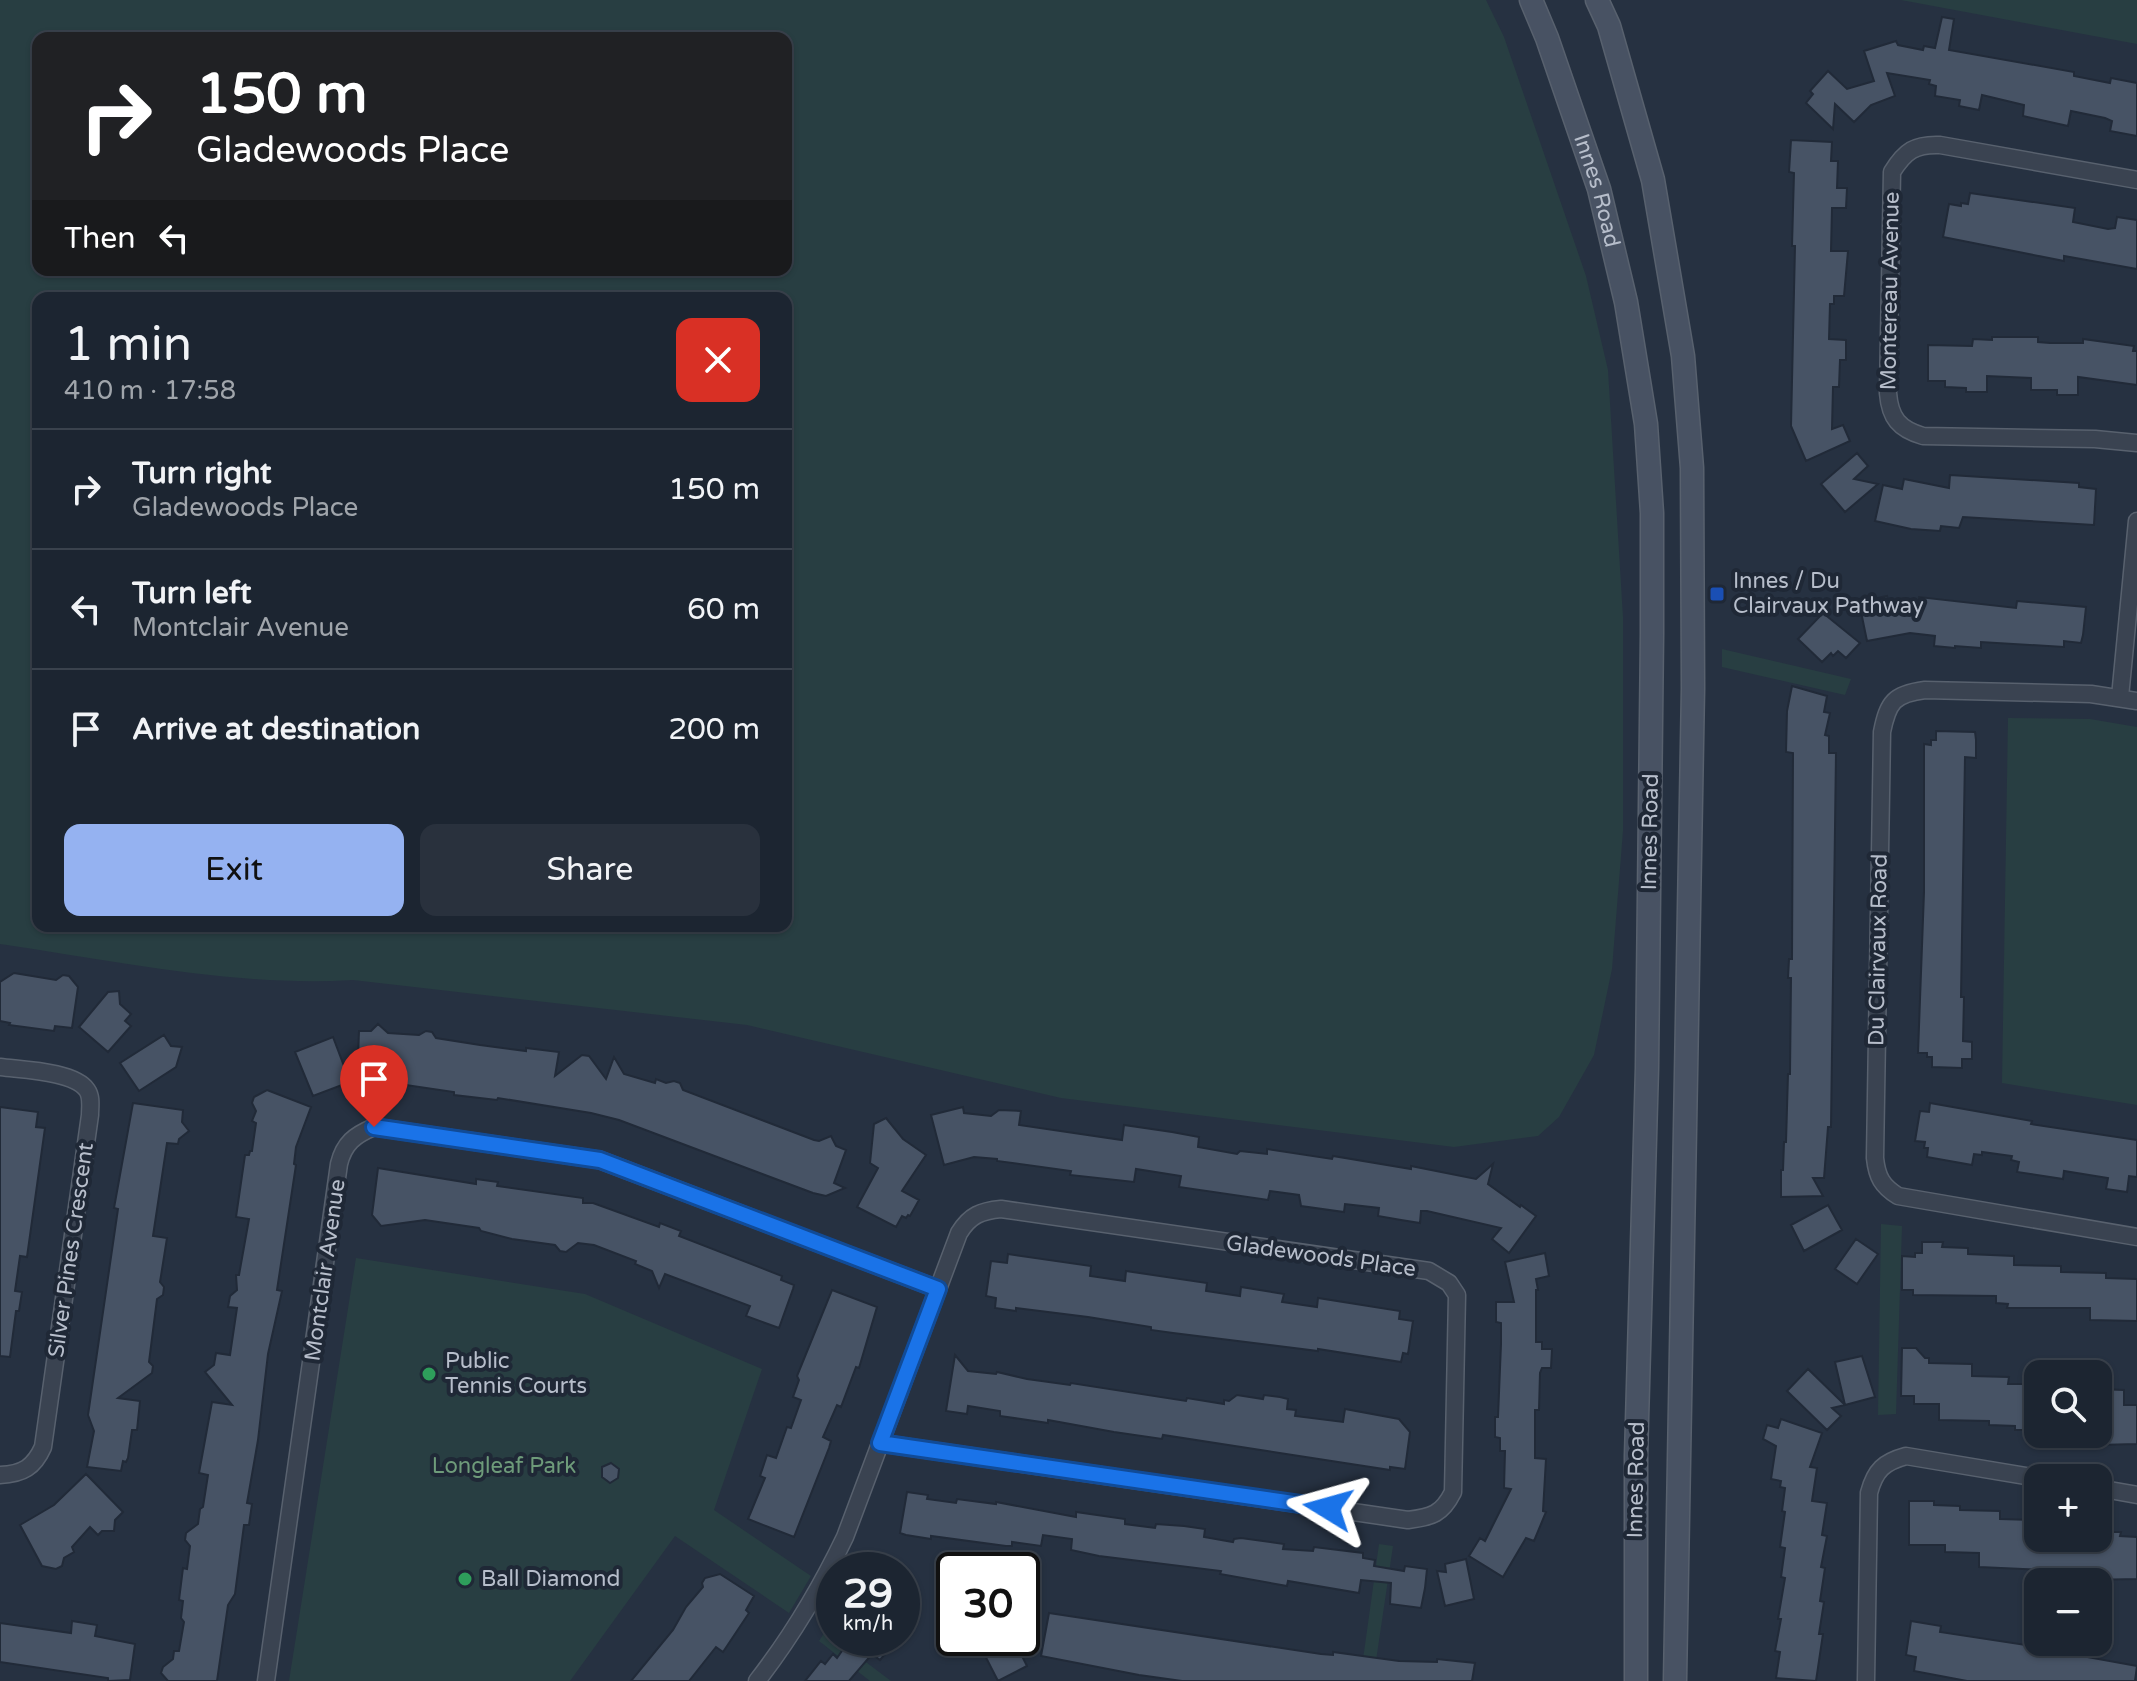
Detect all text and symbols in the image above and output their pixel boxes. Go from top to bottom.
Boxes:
text: 150 m [196,61,367,128]
icon: right [64,64,168,168]
text: Gladewoods Place [196,129,509,172]
street label: Innes Road [1568,130,1625,250]
street label: Montereau Avenue [1875,191,1905,391]
icon: left [152,216,196,260]
text: Then [64,220,136,257]
text: 1 min [64,316,192,374]
button: close [676,318,760,402]
text: 410 m · 17:58 [64,375,236,406]
text: Turn right [132,455,272,492]
icon: right [64,467,108,511]
text: 150 m [668,471,760,508]
text: Gladewoods Place [132,492,358,523]
place label: Innes / Du Clairvaux Pathway [1733,568,1924,619]
text: Turn left [132,575,251,612]
marker: Innes / Du Clairvaux Pathway [1708,585,1726,603]
icon: left [64,587,108,631]
text: 60 m [687,591,760,628]
text: Montclair Avenue [132,612,349,643]
icon: arrive [64,707,108,751]
text: Arrive at destination [132,711,420,748]
text: 200 m [668,711,760,748]
street label: Innes Road [1636,773,1664,891]
button: Exit [64,824,404,916]
button: Share [420,824,760,916]
street label: Du Clairvaux Road [1863,854,1893,1046]
pin [340,1045,408,1127]
icon: arrive [352,1057,396,1101]
street label: Silver Pines Crescent [43,1141,99,1359]
street label: Montclair Avenue [299,1177,351,1363]
street label: Gladewoods Place [1224,1230,1418,1282]
place label: Public Tennis Courts [445,1348,587,1399]
map controls [2024,1360,2112,1656]
button: search [2024,1360,2112,1448]
marker: Public Tennis Courts [420,1365,438,1383]
street label: Innes Road [1622,1421,1650,1539]
park label: Longleaf Park [432,1453,576,1479]
button: + [2024,1464,2112,1552]
position arrow [1286,1466,1370,1550]
speed limit sign: 30 [936,1552,1040,1656]
place label: Ball Diamond [481,1566,620,1592]
button: − [2024,1568,2112,1656]
marker: Ball Diamond [456,1570,474,1588]
text: 29 [843,1570,893,1618]
text: km/h [843,1612,893,1636]

